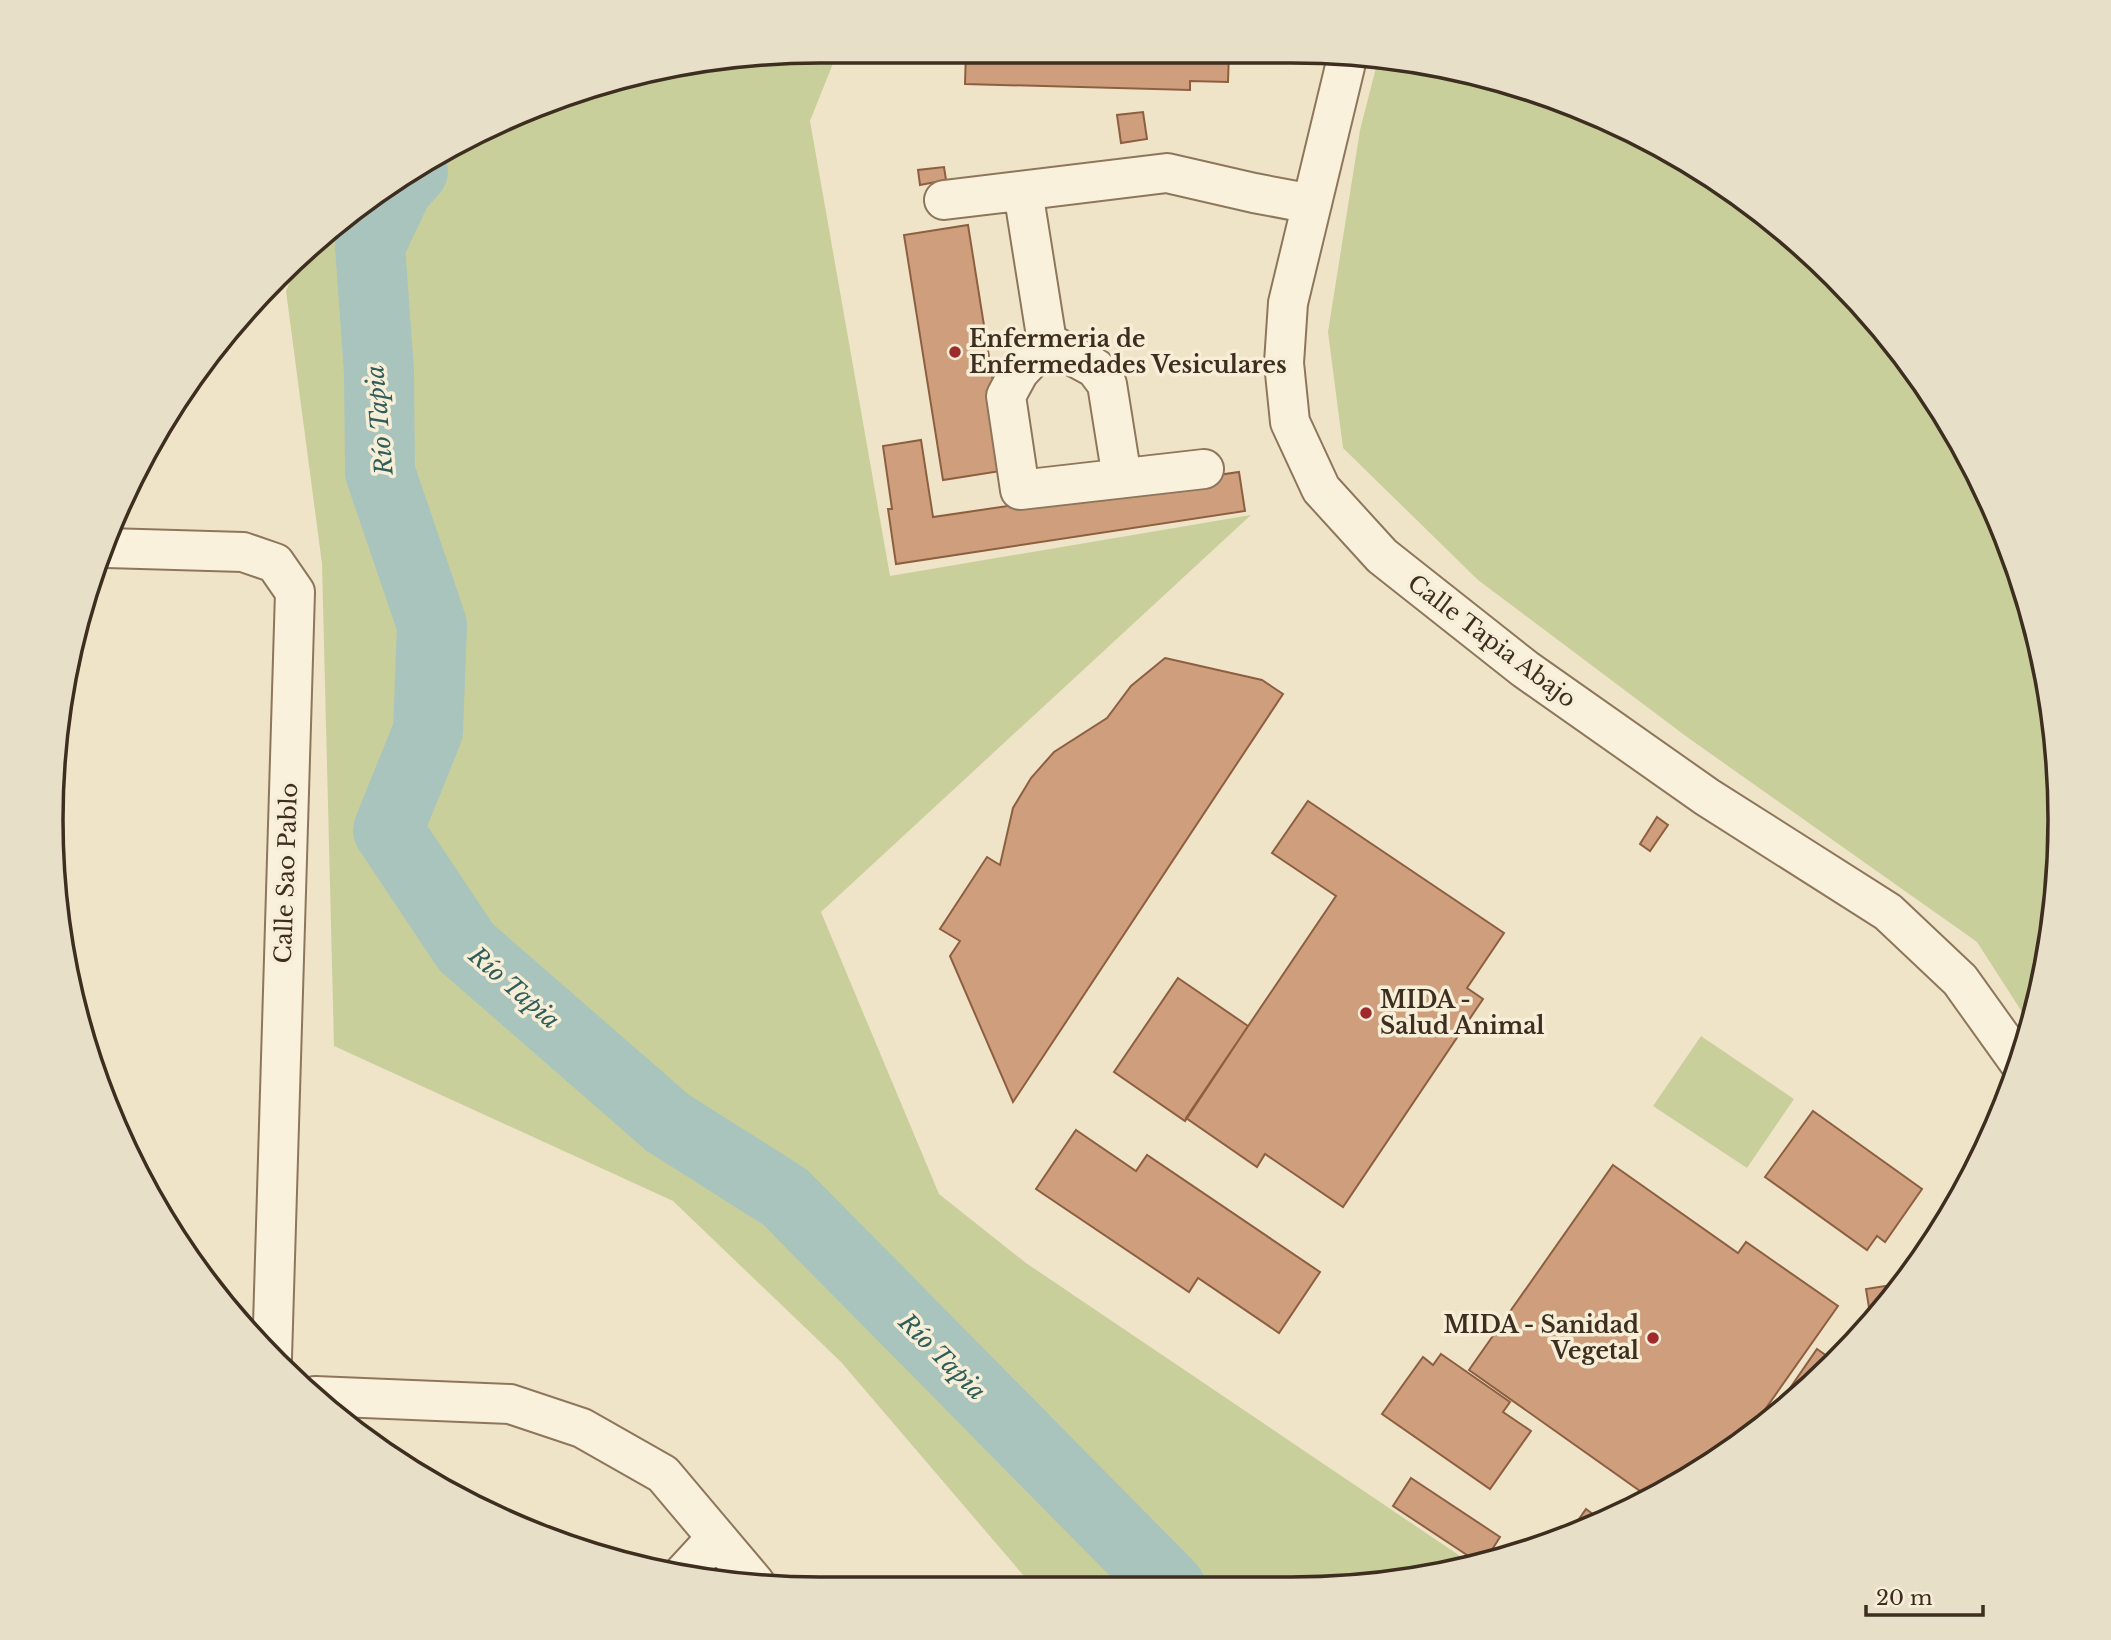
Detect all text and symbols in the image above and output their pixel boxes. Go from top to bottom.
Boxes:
place label: Enfermeria de Enfermedades Vesiculares [969,325,1287,379]
marker: Enfermeria de Enfermedades Vesiculares [947,344,963,360]
water label: Río Tapia [360,364,399,477]
street label: Calle Tapia Abajo [1402,569,1582,713]
street label: Calle Sao Pablo [269,782,303,964]
water label: Río Tapia [462,940,565,1035]
place label: MIDA - Salud Animal [1380,986,1545,1040]
marker: MIDA - Salud Animal [1358,1005,1374,1021]
water label: Río Tapia [892,1307,992,1406]
place label: MIDA - Sanidad Vegetal [1443,1311,1639,1365]
marker: MIDA - Sanidad Vegetal [1645,1330,1661,1346]
scale bar [1866,1574,1983,1618]
text: 20 m [1876,1585,1933,1611]

